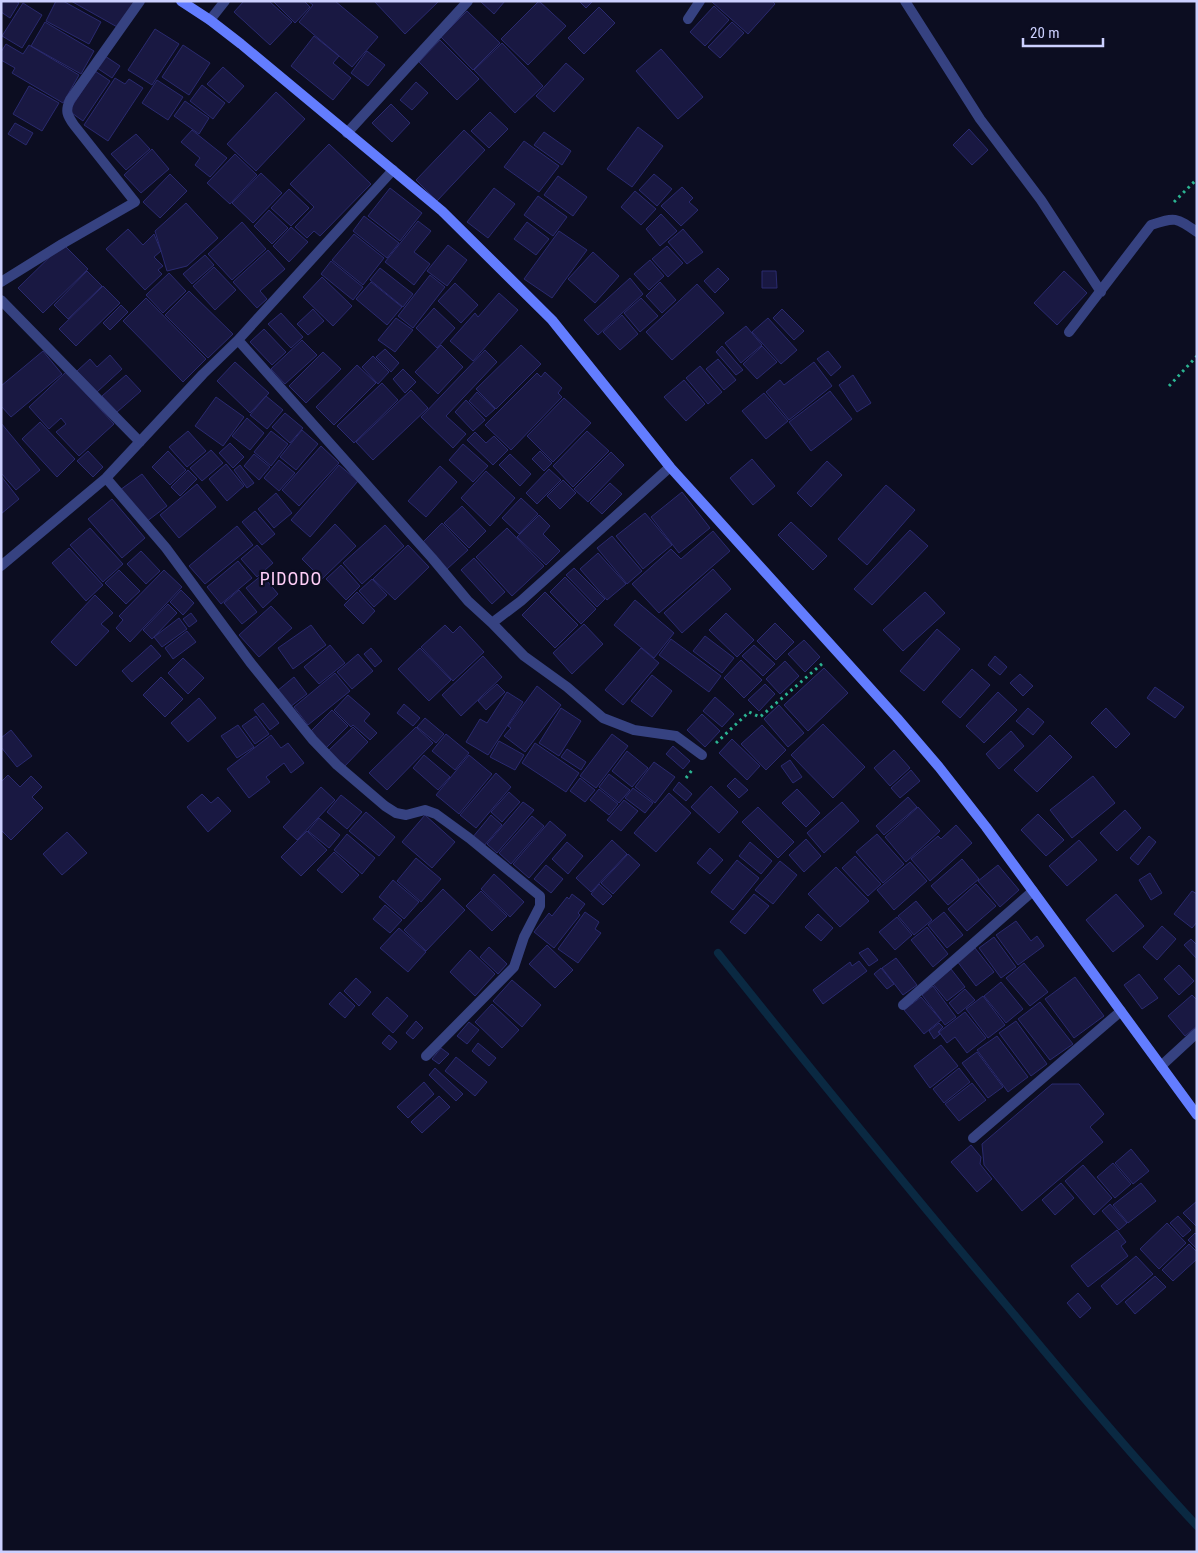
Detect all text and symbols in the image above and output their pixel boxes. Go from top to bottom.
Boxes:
scale bar [1023,15,1103,47]
text: 20 m [1030,24,1060,42]
district label: PIDODO [260,568,322,589]

